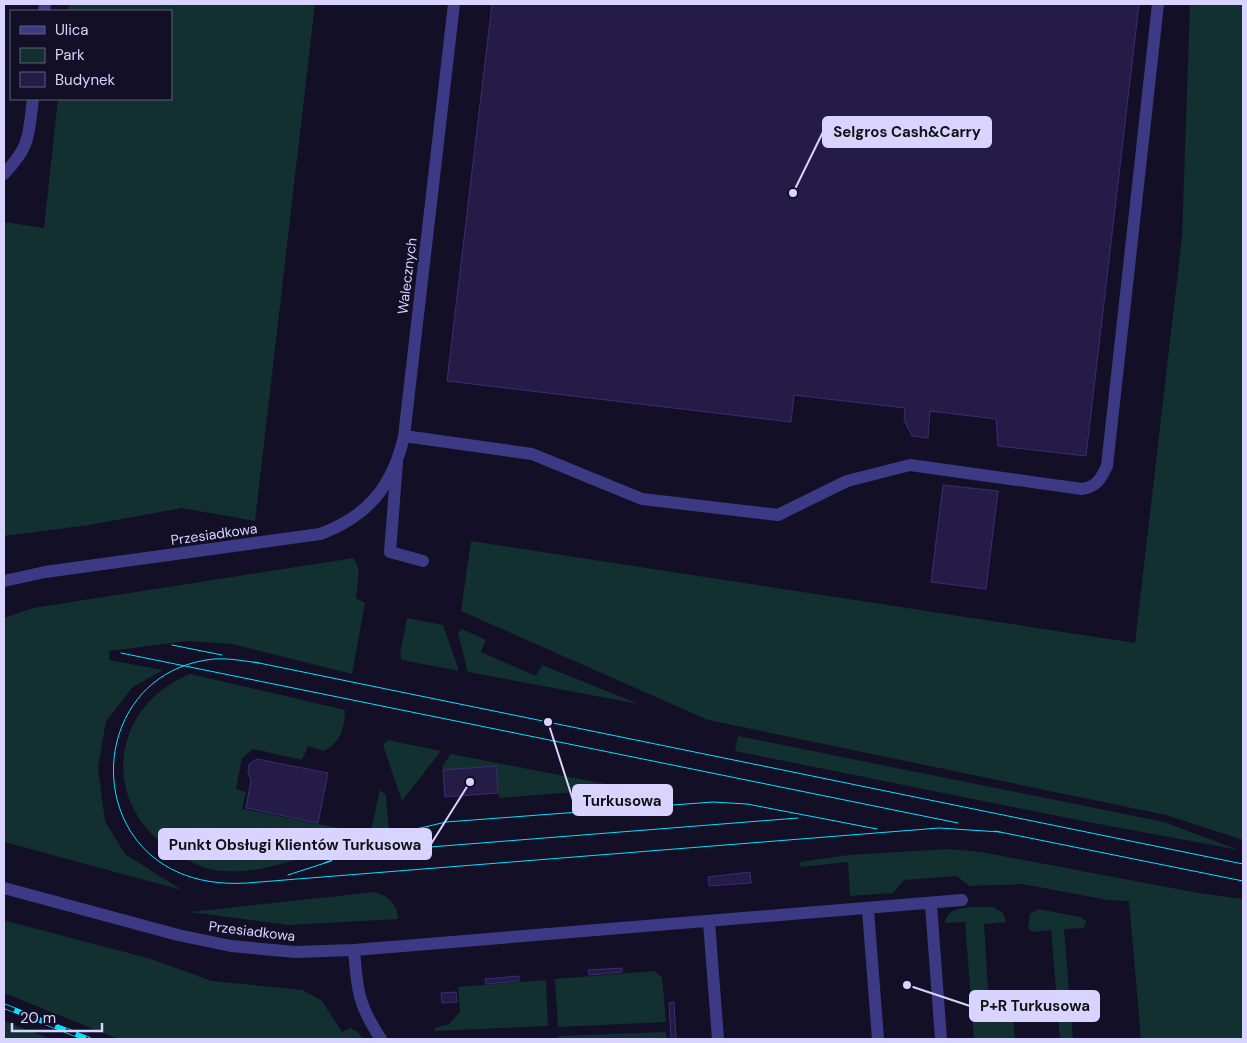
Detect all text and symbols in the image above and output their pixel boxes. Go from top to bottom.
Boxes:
legend [10,10,172,100]
text: Ulica [55,20,89,40]
text: Park [55,45,85,65]
text: Budynek [55,70,116,90]
callout: Selgros Cash&Carry [823,117,991,147]
text: Selgros Cash&Carry [833,122,981,142]
street label: Walecznych [393,237,421,315]
street label: Przesiadkowa [170,519,258,549]
callout: Turkusowa [573,785,672,815]
text: Turkusowa [582,791,662,811]
callout: Punkt Obsługi Klientów Turkusowa [159,829,431,859]
text: Punkt Obsługi Klientów Turkusowa [169,835,421,855]
street label: Przesiadkowa [208,917,296,945]
callout: P+R Turkusowa [970,991,1099,1021]
text: P+R Turkusowa [980,996,1090,1016]
scale bar [12,1000,102,1032]
text: 20 m [20,1008,56,1028]

